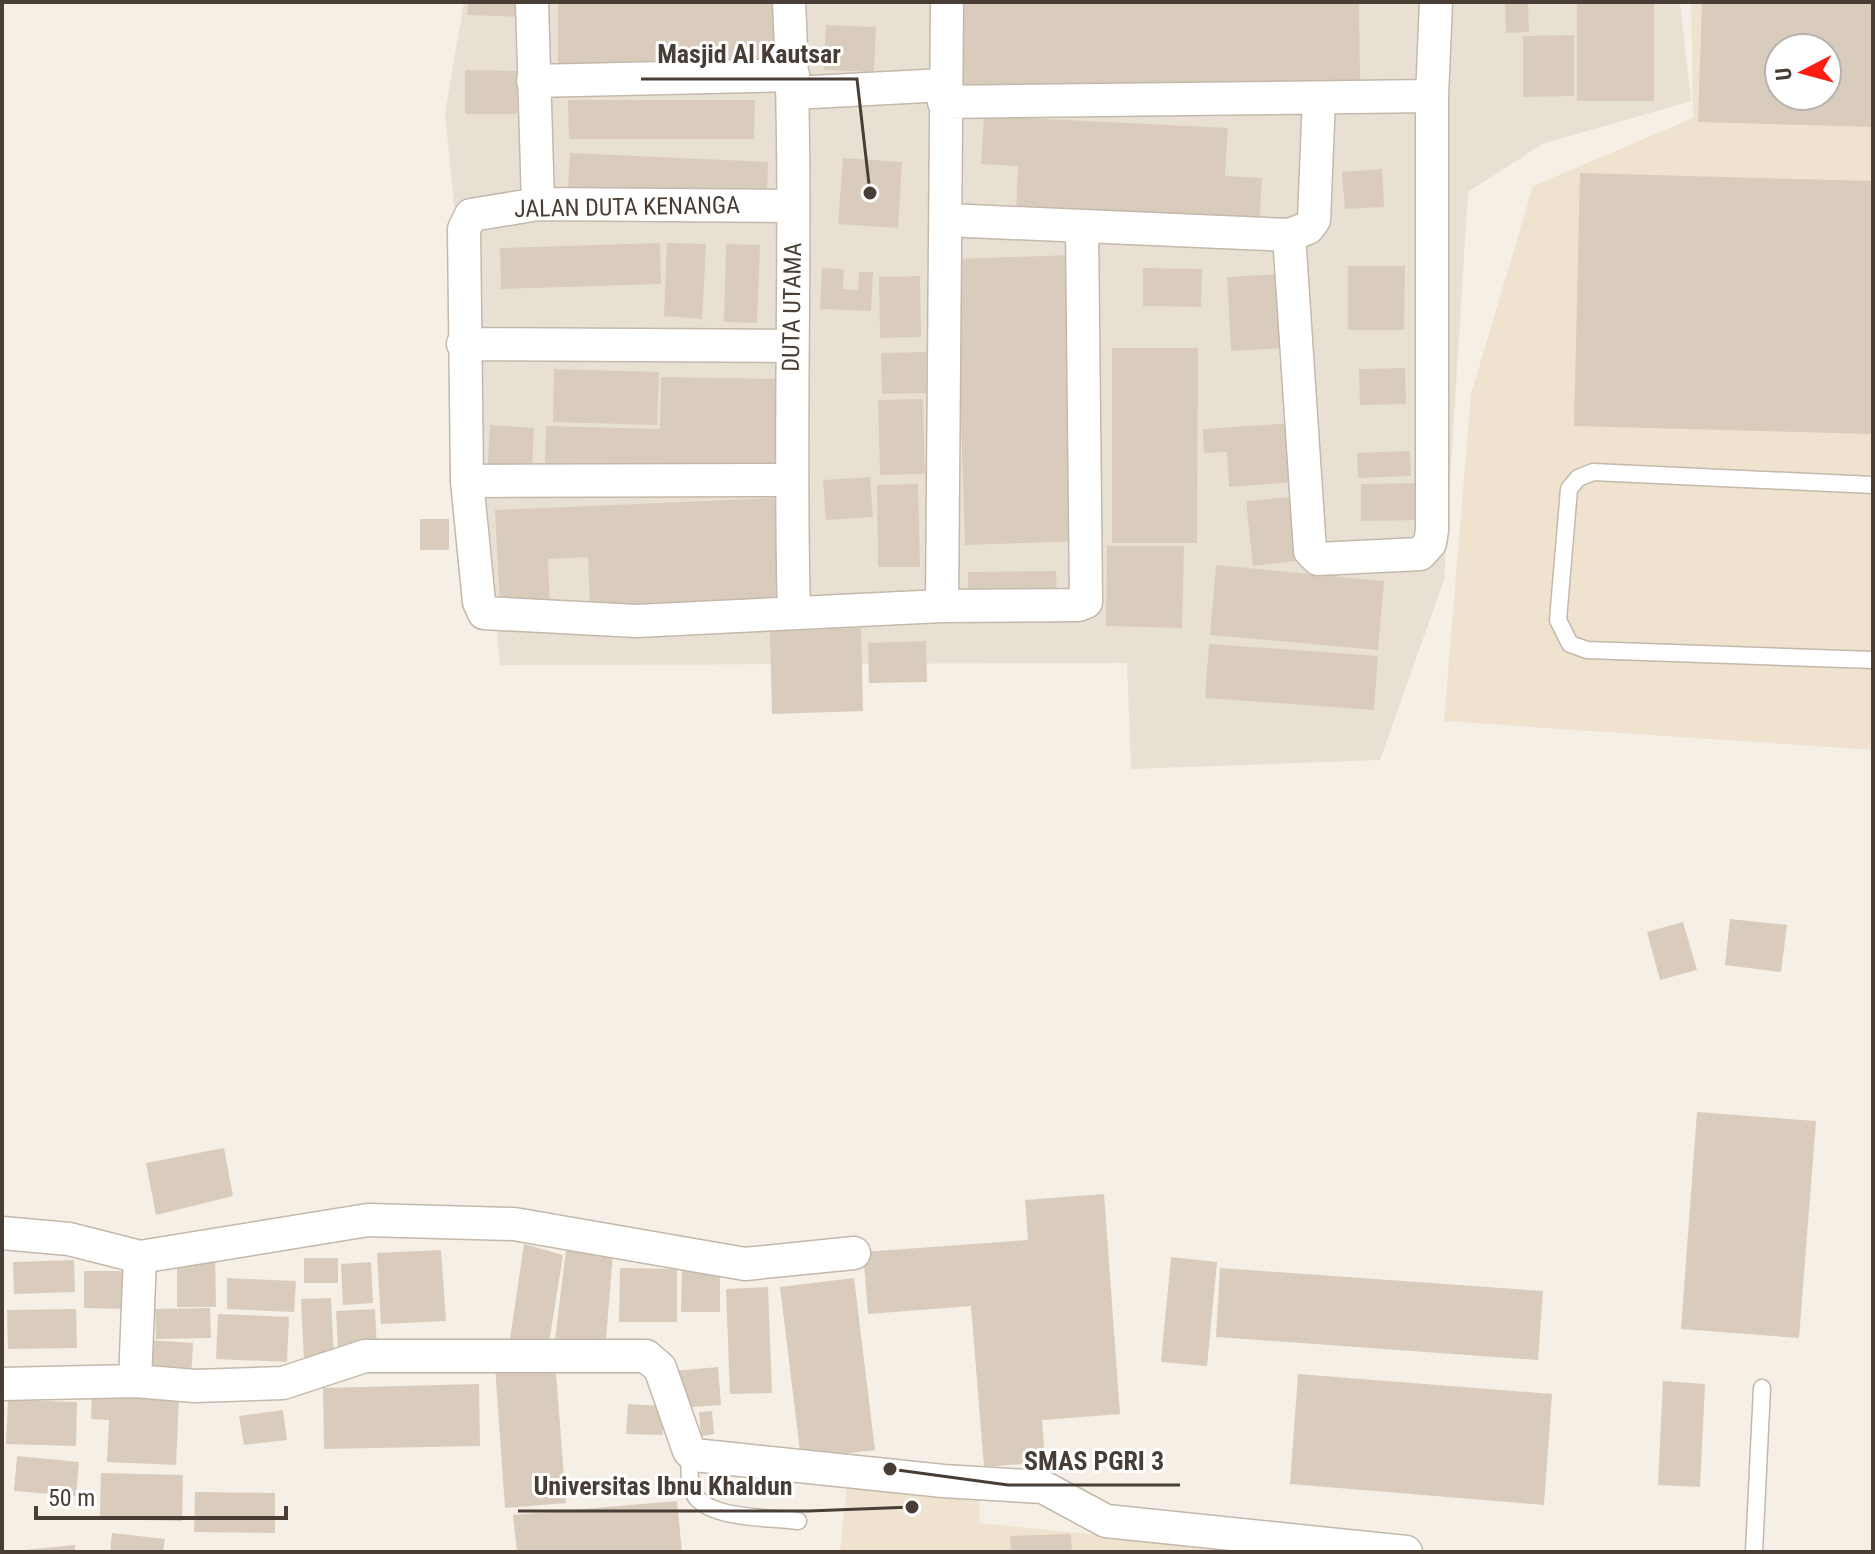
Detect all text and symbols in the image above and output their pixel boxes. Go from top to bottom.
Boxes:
callout: Masjid Al Kautsar [641,29,857,79]
north arrow [1763,32,1843,112]
text: Masjid Al Kautsar [657,39,841,69]
text: U [1771,66,1797,82]
street label: JALAN DUTA KENANGA [514,191,740,223]
street label: DUTA UTAMA [777,242,807,372]
callout: SMAS PGRI 3 [1008,1435,1180,1485]
text: SMAS PGRI 3 [1024,1446,1164,1476]
callout: Universitas Ibnu Khaldun [518,1461,809,1511]
scale bar [36,1470,286,1520]
text: Universitas Ibnu Khaldun [533,1471,793,1501]
text: 50 m [48,1484,95,1512]

